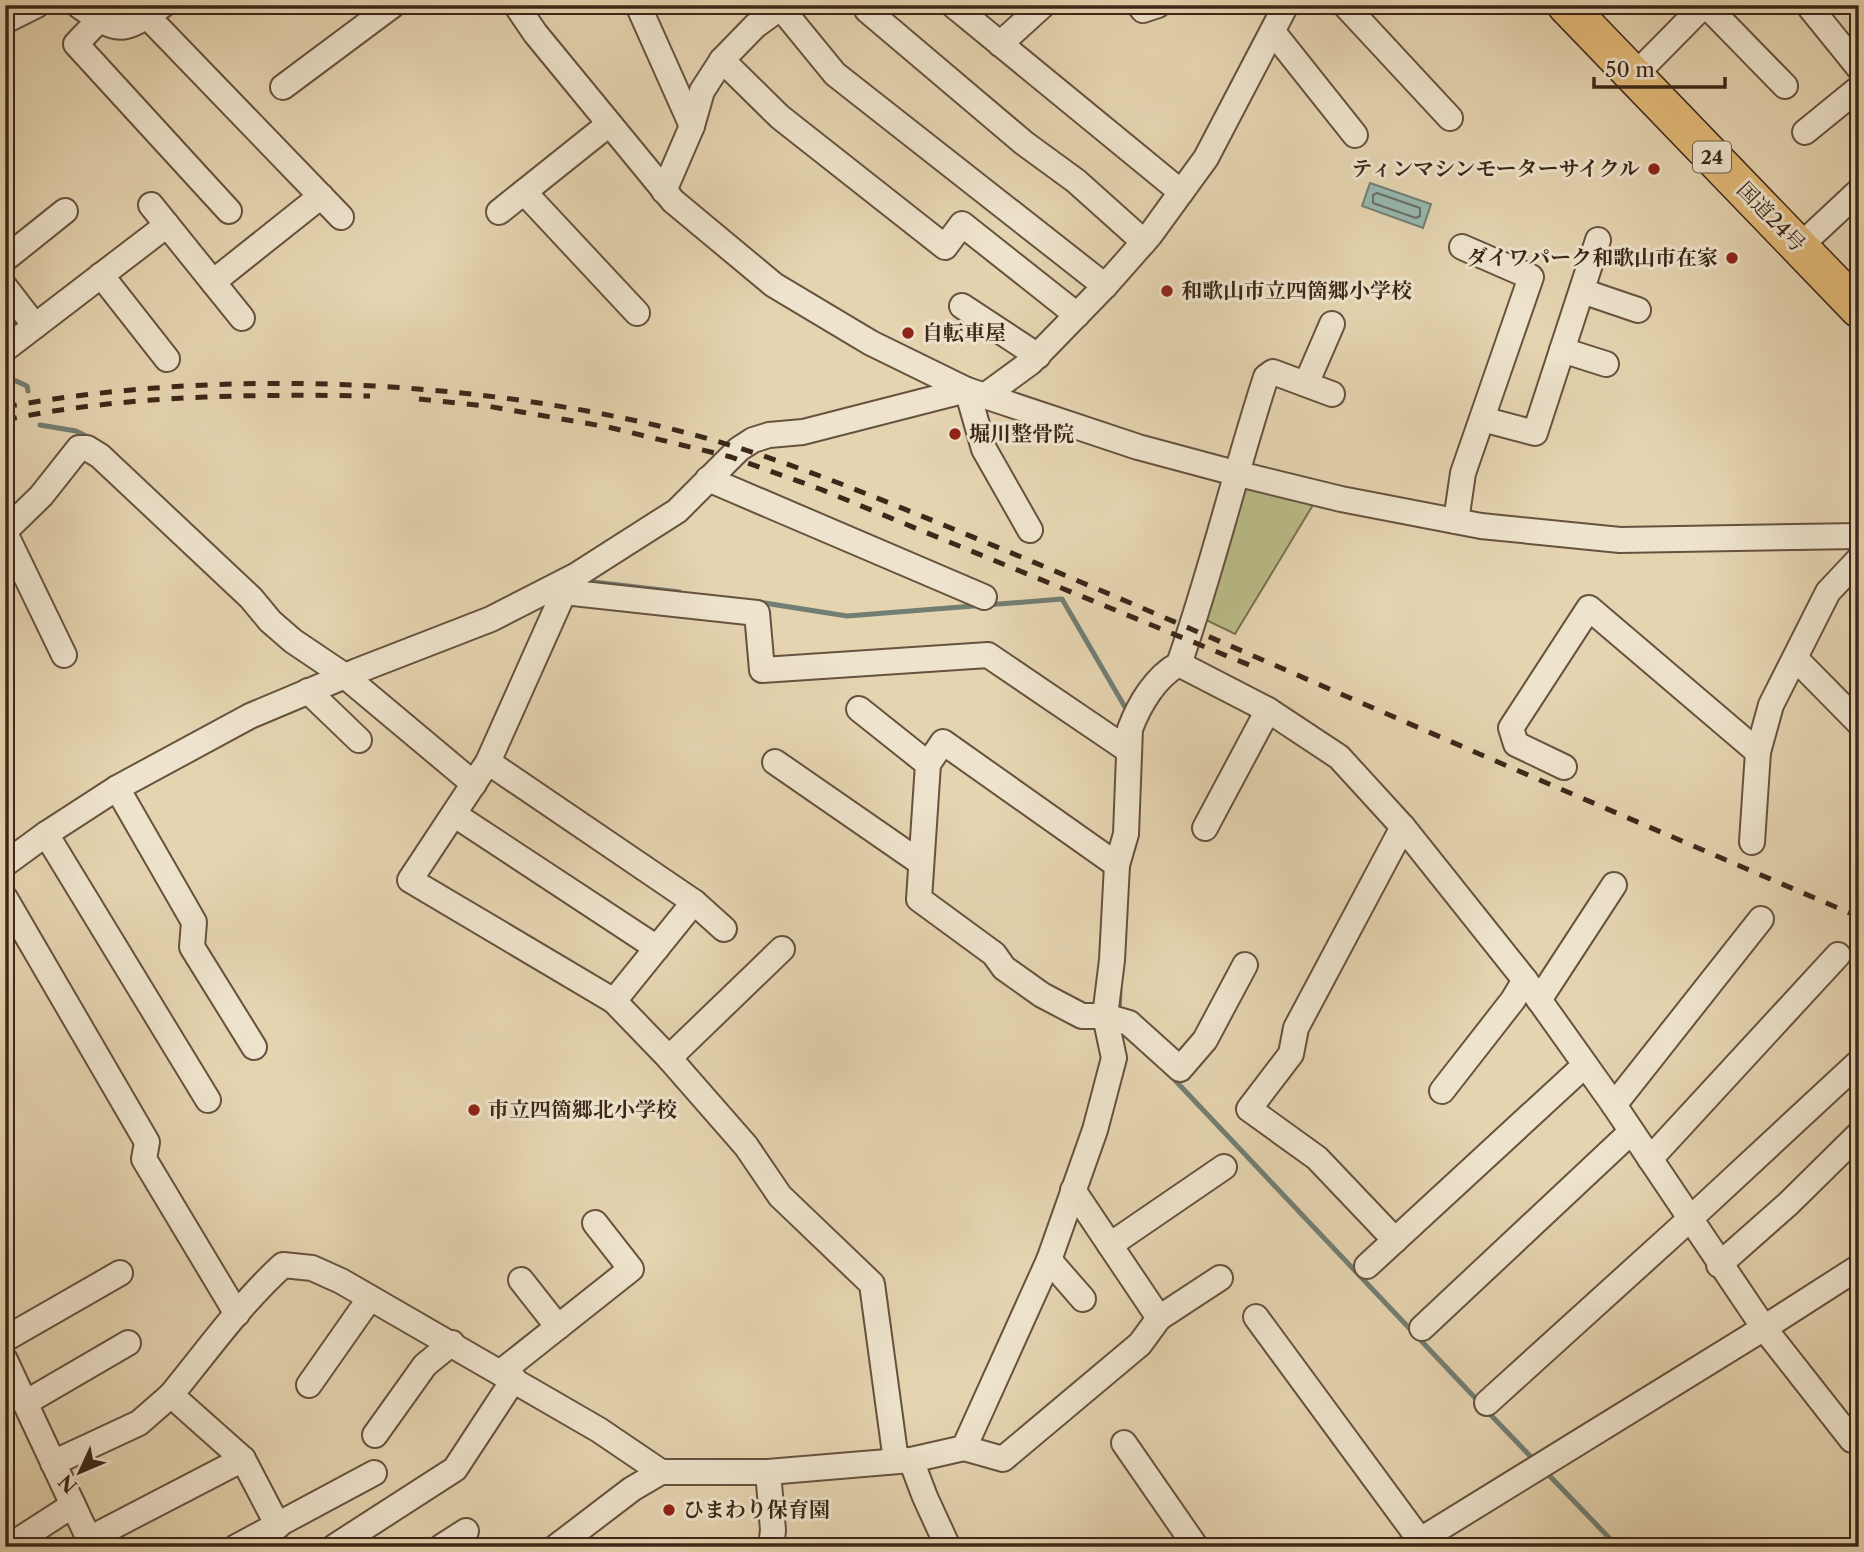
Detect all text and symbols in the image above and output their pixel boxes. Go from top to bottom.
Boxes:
scale bar [1594,46,1726,90]
text: 50 m [1605,57,1655,82]
road number: 24 [1693,141,1731,172]
place label: ティンマシンモーターサイクル [1352,156,1640,181]
marker: ティンマシンモーターサイクル [1646,161,1662,177]
street label: 国道24号 [1732,177,1811,257]
place label: ダイワパーク和歌山市在家 [1466,245,1718,270]
marker: ダイワパーク和歌山市在家 [1724,250,1740,266]
place label: 和歌山市立四箇郷小学校 [1181,278,1412,303]
marker: 和歌山市立四箇郷小学校 [1159,283,1175,299]
place label: 自転車屋 [922,320,1006,345]
marker: 自転車屋 [900,325,916,341]
place label: 堀川整骨院 [969,421,1074,446]
marker: 堀川整骨院 [947,426,963,442]
place label: 市立四箇郷北小学校 [488,1097,677,1122]
marker: 市立四箇郷北小学校 [466,1102,482,1118]
north arrow [46,1436,116,1506]
text: N [54,1470,82,1497]
place label: ひまわり保育園 [683,1497,830,1522]
marker: ひまわり保育園 [661,1502,677,1518]

